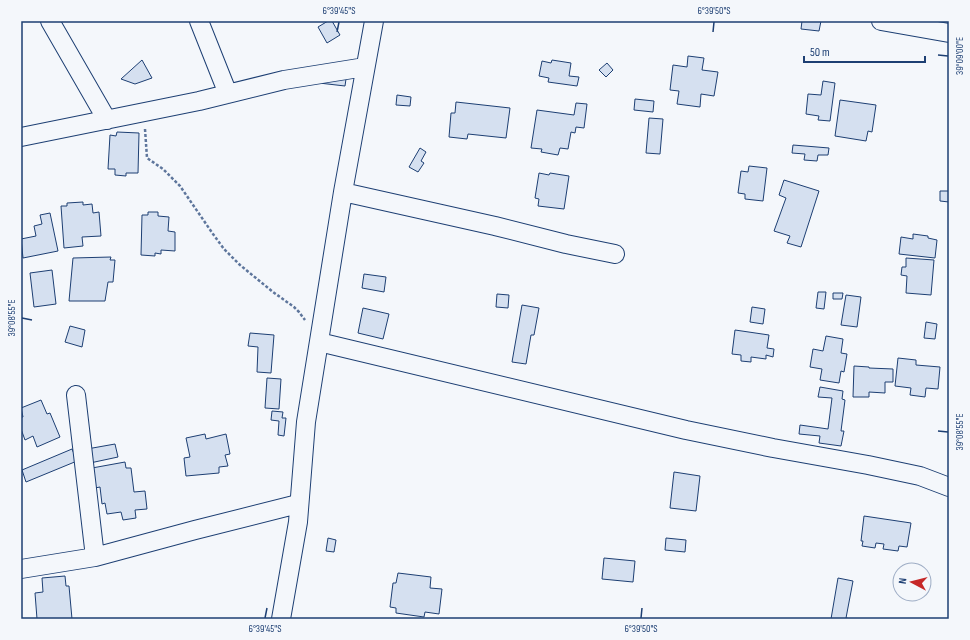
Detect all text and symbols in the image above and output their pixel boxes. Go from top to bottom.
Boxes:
text: 6°39'45"S [323,5,355,17]
text: 6°39'50"S [697,5,731,17]
text: 39°09'00"E [954,37,966,75]
scale bar [804,38,925,64]
text: 50 m [810,45,830,60]
text: 39°08'55"E [6,300,18,337]
text: 39°08'55"E [954,414,966,451]
north arrow [892,562,932,602]
text: N [896,577,909,585]
text: 6°39'45"S [249,623,281,635]
text: 6°39'50"S [624,623,658,635]

